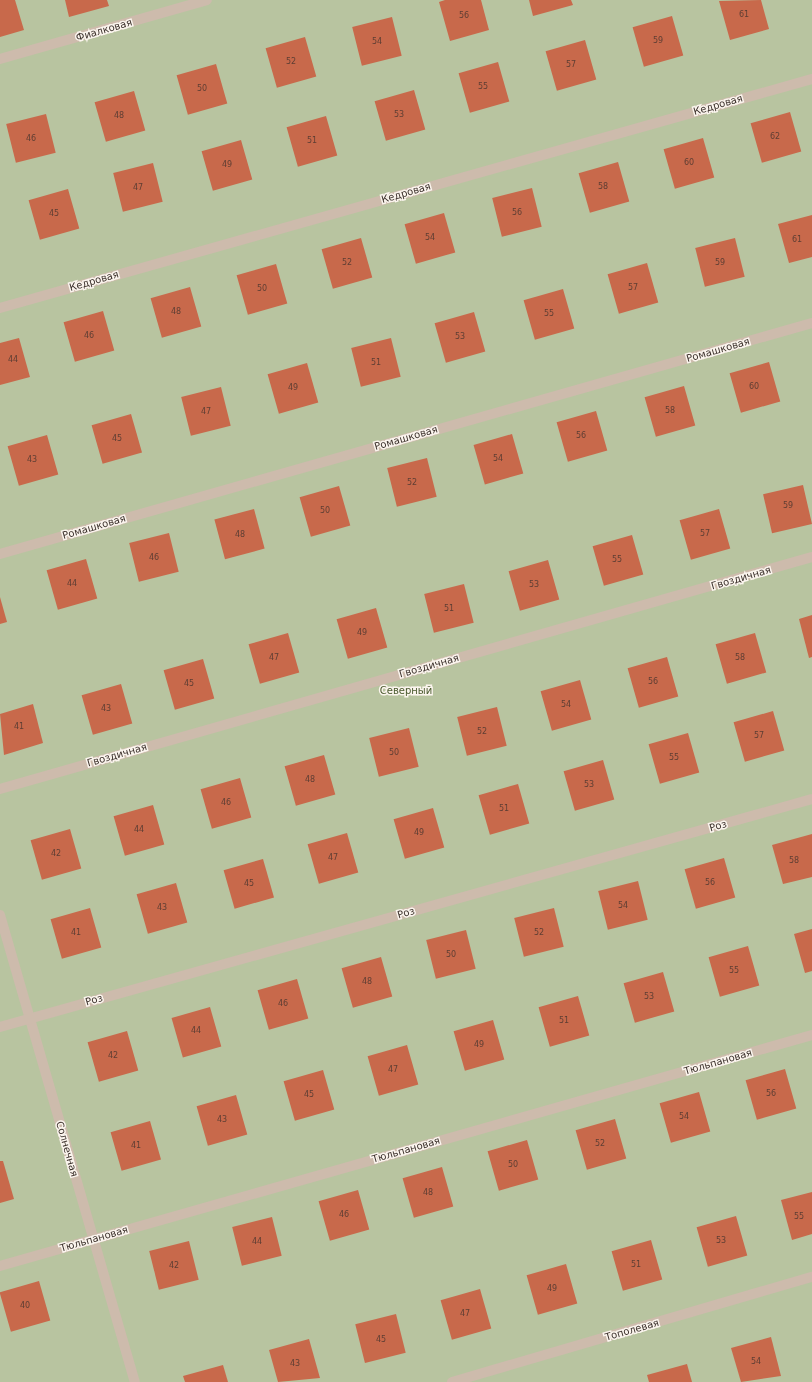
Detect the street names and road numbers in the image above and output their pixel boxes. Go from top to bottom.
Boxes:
street label: Фиалковая [75,16,133,44]
street label: Кедровая [692,92,744,118]
street label: Кедровая [380,180,432,206]
street label: Кедровая [68,268,120,294]
street label: Ромашковая [685,335,751,365]
street label: Ромашковая [373,423,439,453]
street label: Ромашковая [61,512,127,542]
street label: Гвоздичная [710,564,772,592]
street label: Гвоздичная [398,652,460,680]
street label: Гвоздичная [86,741,148,769]
street label: Роз [708,818,728,834]
street label: Роз [396,905,416,921]
street label: Роз [84,992,104,1008]
street label: Тюльпановая [683,1047,753,1077]
street label: Солнечная [53,1120,81,1178]
street label: Тюльпановая [371,1135,441,1165]
street label: Тюльпановая [59,1224,129,1254]
street label: Тополевая [604,1317,660,1343]

